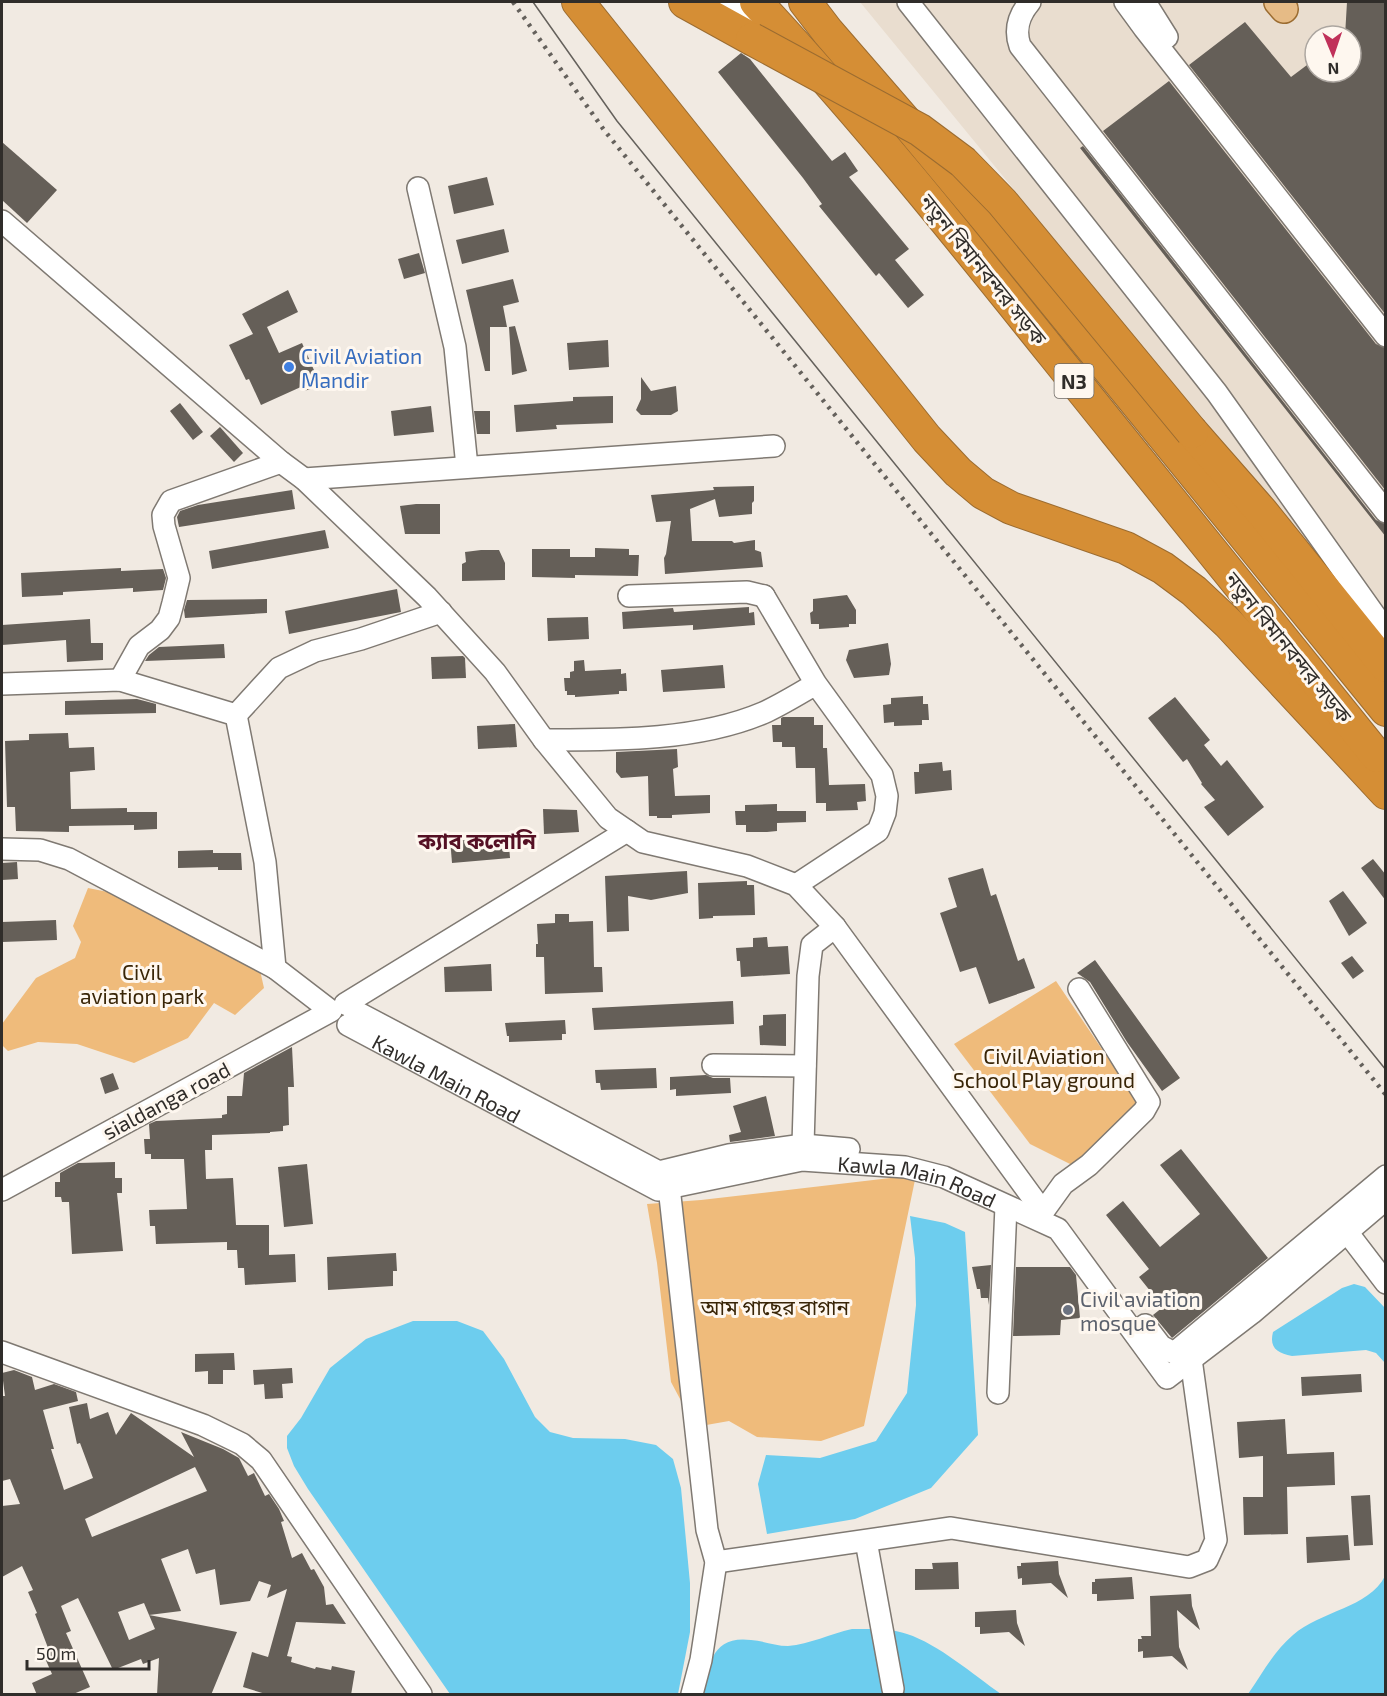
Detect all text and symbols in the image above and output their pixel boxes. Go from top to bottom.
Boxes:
north arrow [1303,24,1363,84]
text: N [1327,60,1340,79]
street label: নতুন বিমানবন্দর সড়ক [914,188,1053,351]
place label: Civil Aviation Mandir [301,343,422,392]
marker: Civil Aviation Mandir [282,360,296,374]
road number: N3 [1054,364,1094,398]
street label: নতুন বিমানবন্দর সড়ক [1219,566,1358,729]
district label: ক্যাব কলোনি [417,827,536,853]
park label: Civil aviation park [80,959,204,1008]
street label: Kawla Main Road [369,1028,525,1127]
park label: Civil Aviation School Play ground [953,1043,1135,1092]
street label: sialdanga road [98,1056,234,1144]
street label: Kawla Main Road [837,1150,1000,1212]
place label: Civil aviation mosque [1080,1286,1201,1335]
park label: আম গাছের বাগান [700,1294,850,1319]
marker: Civil aviation mosque [1061,1303,1075,1317]
scale bar [27,1633,148,1671]
text: 50 m [36,1642,76,1664]

